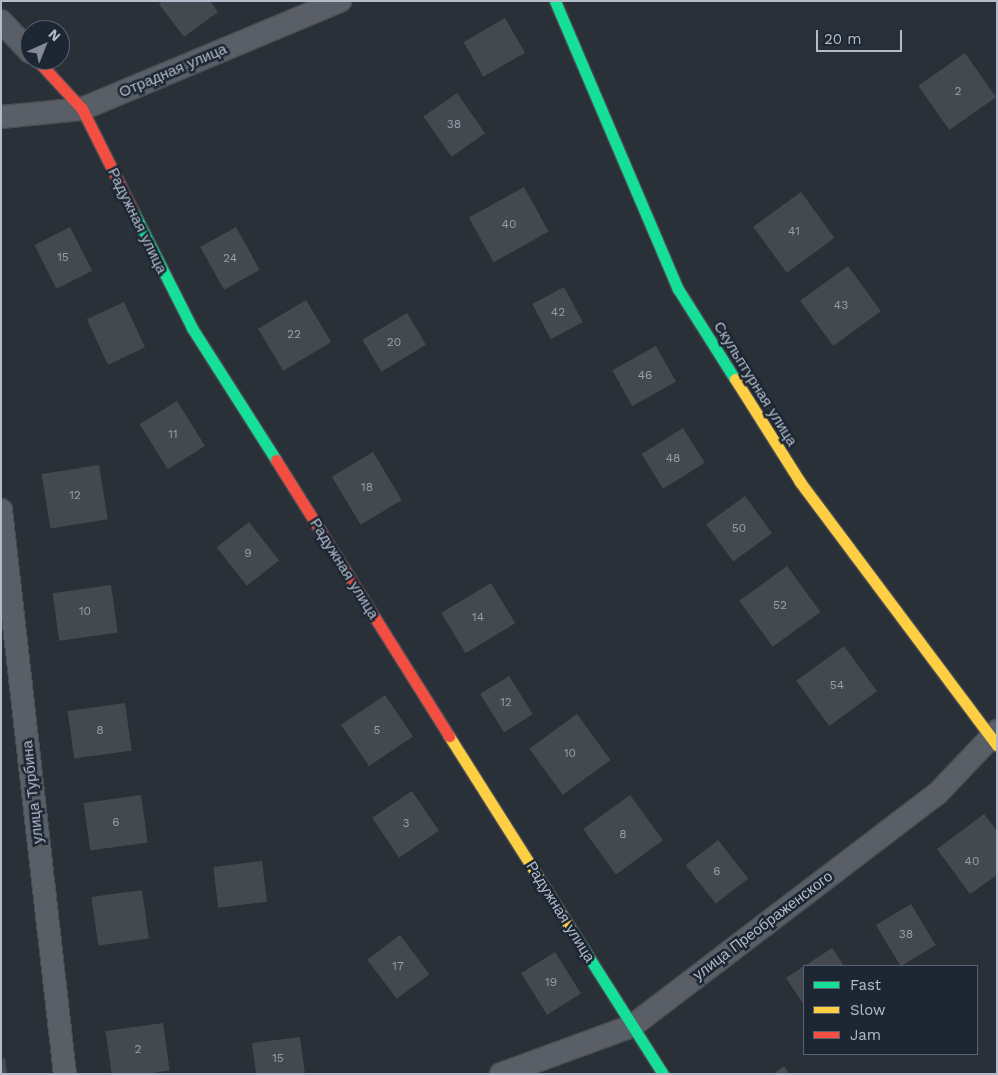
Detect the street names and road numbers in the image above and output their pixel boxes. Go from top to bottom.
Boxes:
street label: Отрадная улица [117,40,229,102]
street label: Радужная улица [104,165,170,277]
street label: Скульптурная улица [709,318,801,450]
street label: Радужная улица [306,515,382,623]
street label: улица Турбина [19,739,47,845]
street label: Радужная улица [522,858,598,966]
street label: улица Преображенского [690,868,836,984]

